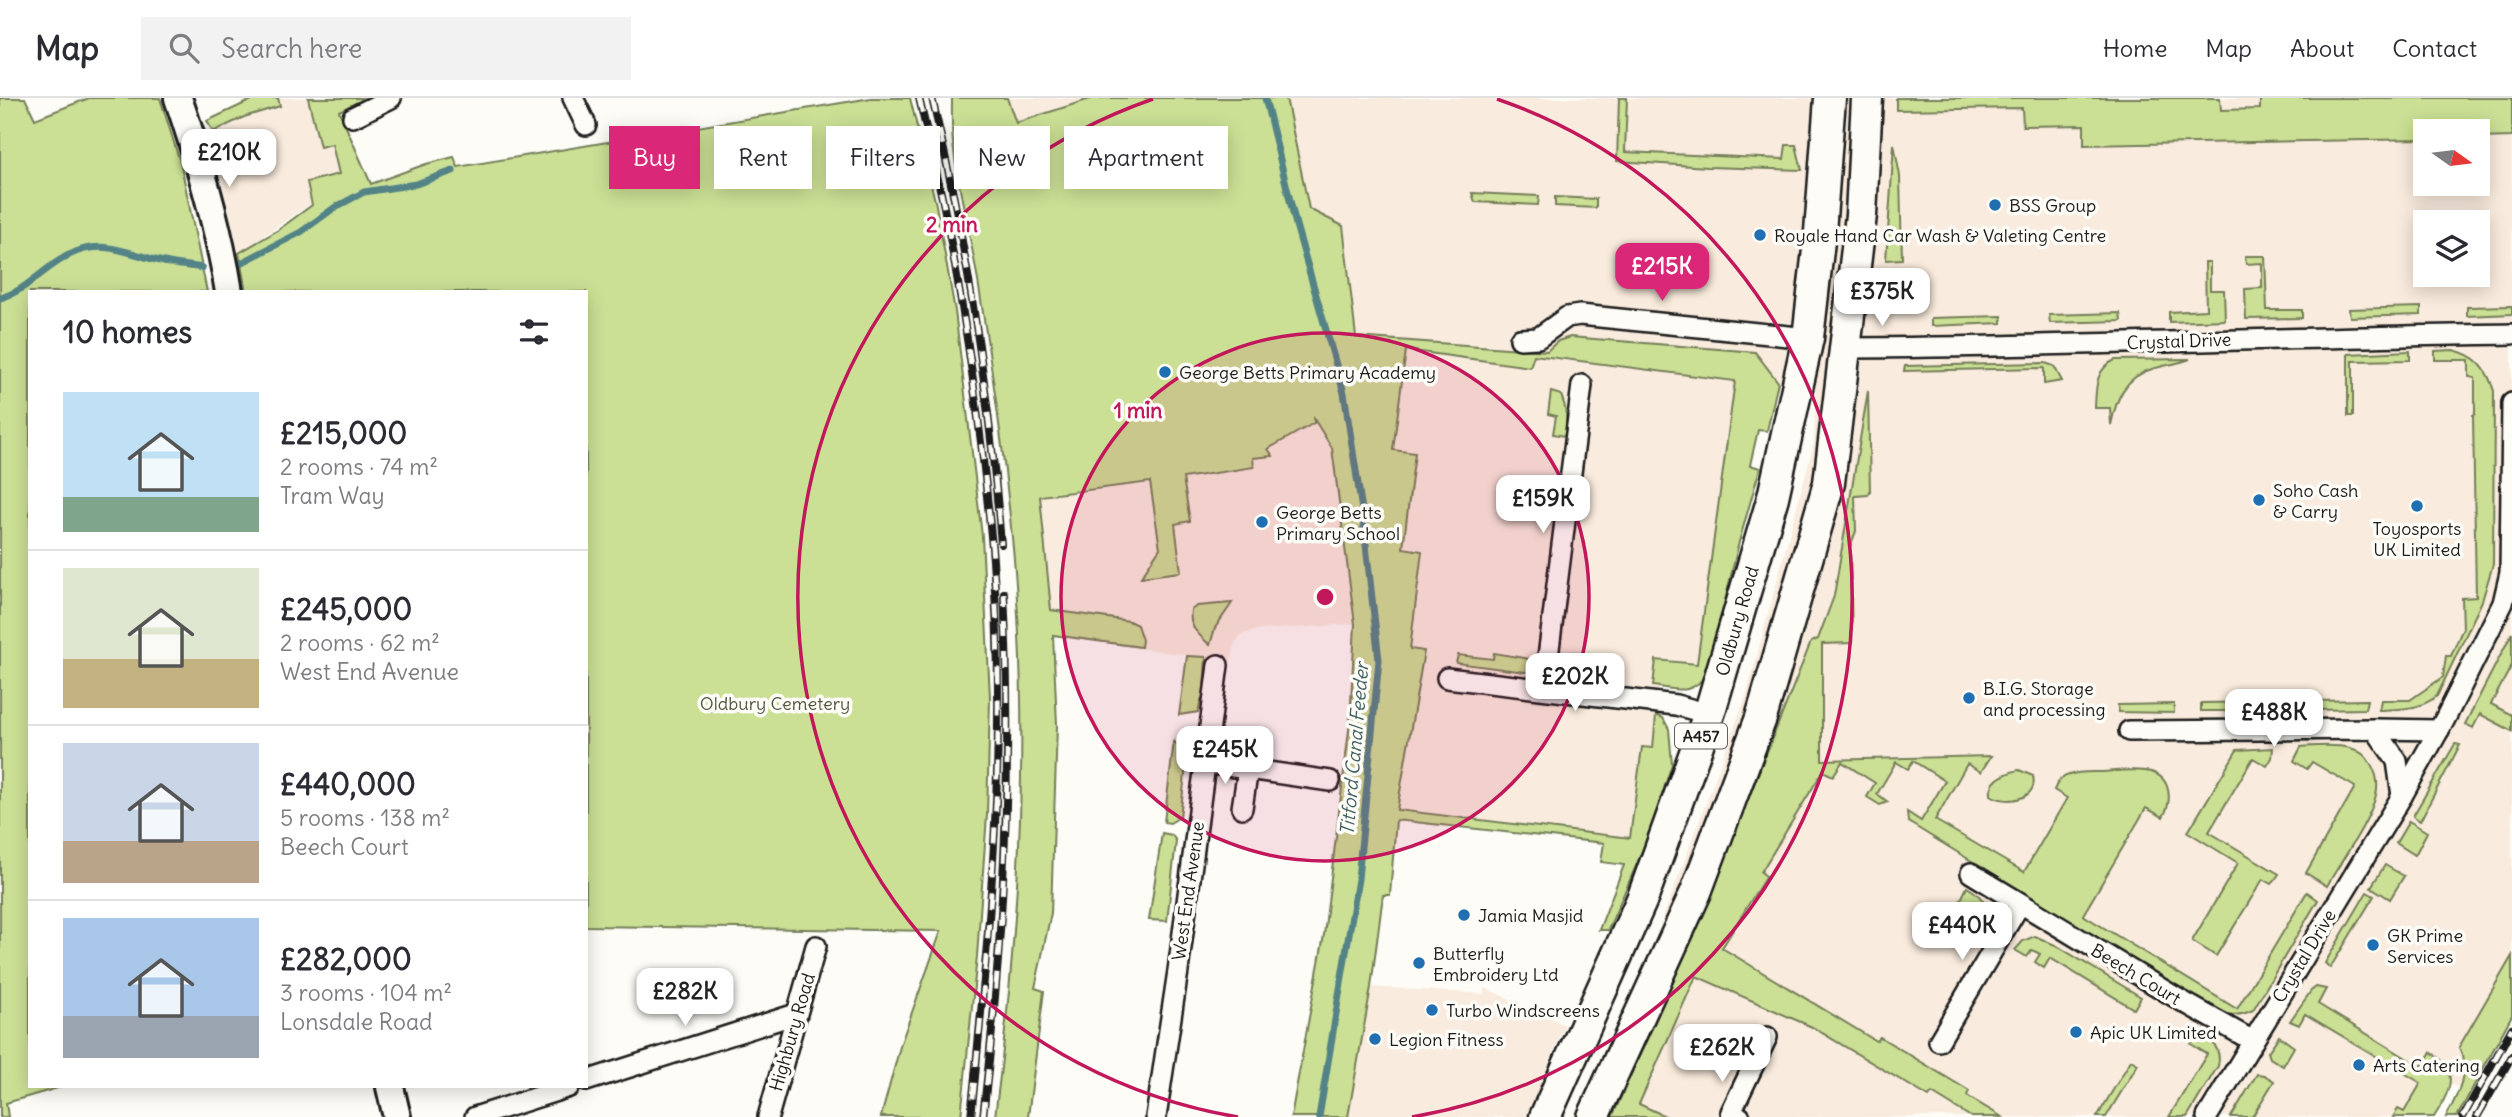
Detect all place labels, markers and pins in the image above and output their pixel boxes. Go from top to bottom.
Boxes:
pin: £210K [180,130,278,189]
place label: BSS Group [2009,194,2096,217]
marker: BSS Group [1987,197,2003,213]
place label: Royale Hand Car Wash & Valeting Centre [1774,224,2106,247]
marker: Royale Hand Car Wash & Valeting Centre [1752,227,1768,243]
pin: £215K [1613,244,1711,303]
pin: £375K [1833,268,1931,328]
place label: George Betts Primary Academy [1179,361,1436,384]
marker: George Betts Primary Academy [1157,364,1173,380]
pin: £159K [1494,476,1592,535]
place label: Soho Cash & Carry [2273,479,2358,523]
marker: Soho Cash & Carry [2251,492,2267,508]
marker: Toyosports UK Limited [2409,498,2425,514]
place label: George Betts Primary School [1276,501,1400,545]
marker: George Betts Primary School [1254,514,1270,530]
place label: Toyosports UK Limited [2373,517,2461,561]
centre of rings [1313,585,1337,609]
pin: £202K [1526,654,1624,713]
place label: B.I.G. Storage and processing [1983,677,2106,721]
marker: B.I.G. Storage and processing [1961,690,1977,706]
pin: £488K [2225,690,2323,749]
pin: £245K [1176,726,1274,786]
pin: £440K [1913,902,2011,962]
place label: Jamia Masjid [1478,904,1584,927]
marker: Jamia Masjid [1456,907,1472,923]
place label: GK Prime Services [2387,924,2463,968]
marker: GK Prime Services [2365,937,2381,953]
place label: Butterfly Embroidery Ltd [1433,942,1559,986]
marker: Butterfly Embroidery Ltd [1411,955,1427,971]
pin: £282K [636,968,734,1028]
place label: Turbo Windscreens [1446,999,1600,1022]
marker: Turbo Windscreens [1424,1002,1440,1018]
place label: Apic UK Limited [2090,1021,2217,1044]
pin: £262K [1673,1024,1771,1084]
marker: Apic UK Limited [2068,1024,2084,1040]
place label: Legion Fitness [1389,1028,1504,1051]
marker: Legion Fitness [1367,1031,1383,1047]
place label: Arts Catering [2373,1054,2480,1077]
marker: Arts Catering [2351,1057,2367,1073]

